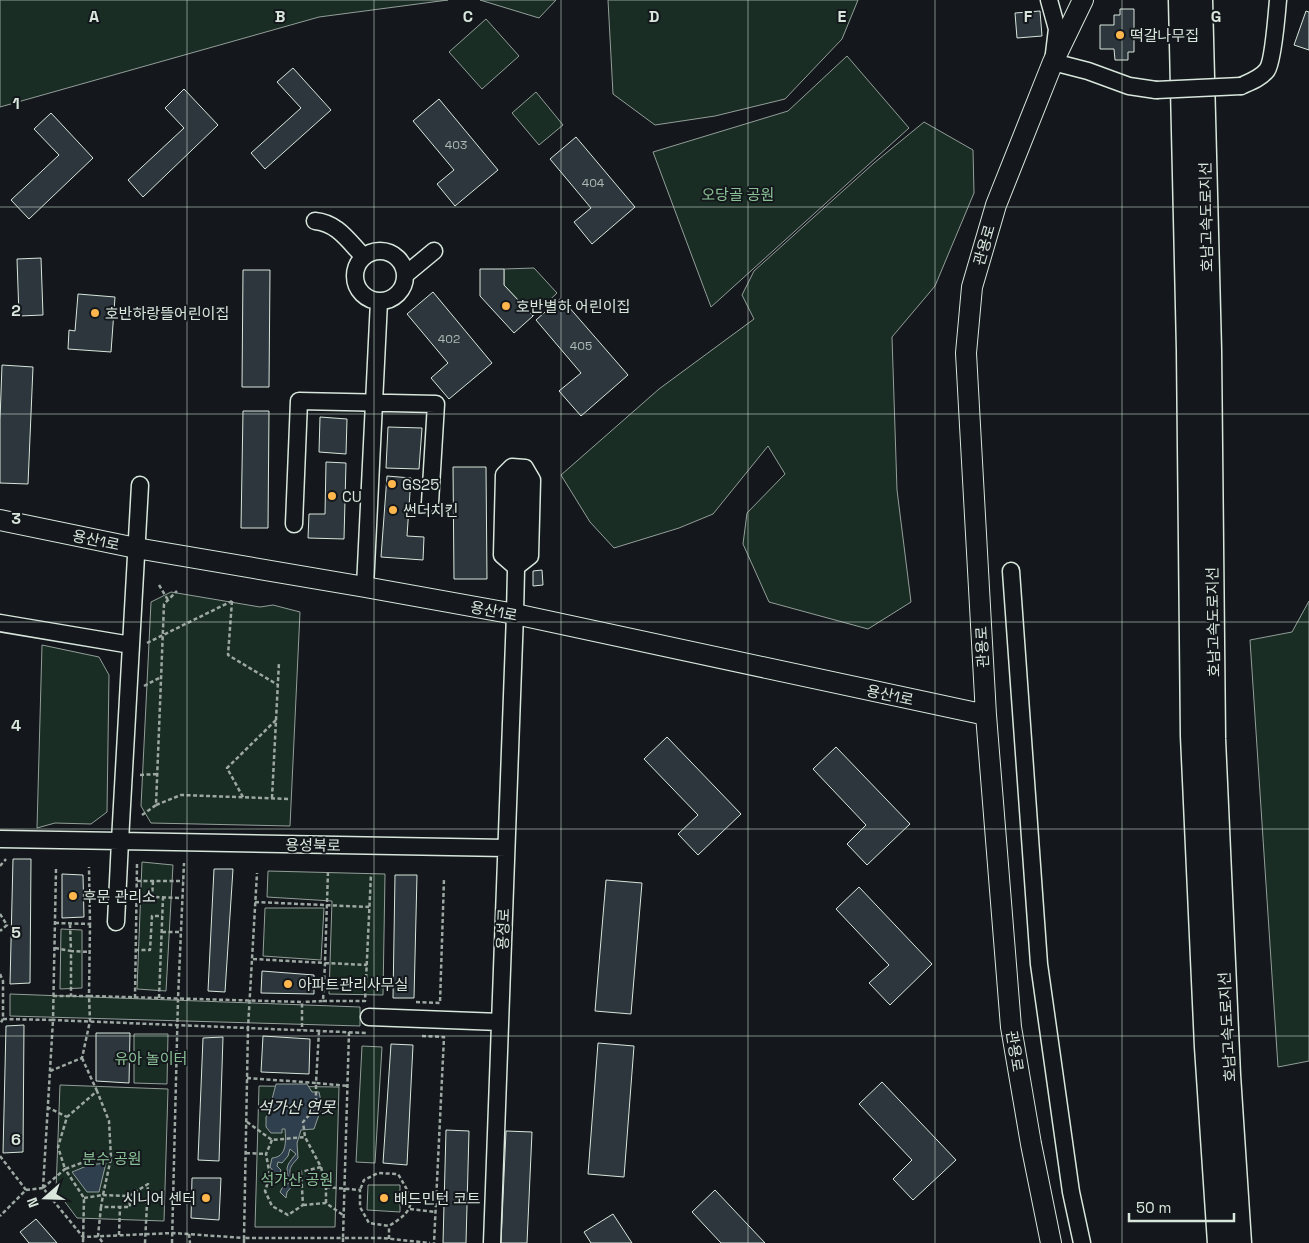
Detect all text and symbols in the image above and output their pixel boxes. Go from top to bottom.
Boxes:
text: A [89,6,99,27]
text: B [275,6,285,27]
text: C [463,6,473,27]
text: D [649,6,659,27]
text: E [838,6,847,27]
text: F [1024,6,1033,27]
text: G [1211,6,1221,27]
place label: 떡갈나무집 [1130,26,1199,45]
marker: 떡갈나무집 [1114,29,1126,41]
text: 1 [12,93,20,114]
house number: 403 [445,137,467,153]
street label: 호남고속도로지선 [1196,162,1216,272]
house number: 404 [582,175,605,191]
park label: 오당골 공원 [702,185,774,204]
street label: 관용로 [969,222,999,268]
place label: 호반별하 어린이집 [516,297,630,316]
text: 2 [11,300,21,321]
marker: 호반별하 어린이집 [500,300,512,312]
place label: 호반하랑뜰어린이집 [105,304,229,323]
marker: 호반하랑뜰어린이집 [89,307,101,319]
house number: 402 [438,331,460,347]
house number: 405 [570,338,592,354]
place label: GS25 [402,475,439,494]
marker: GS25 [386,478,398,490]
place label: CU [342,487,362,506]
marker: CU [326,490,338,502]
place label: 썬더치킨 [403,501,458,520]
marker: 썬더치킨 [387,504,399,516]
text: 3 [11,508,21,529]
street label: 용산1로 [71,526,121,554]
street label: 호남고속도로지선 [1203,567,1223,677]
street label: 용산1로 [469,597,519,625]
street label: 관용로 [971,626,993,668]
street label: 용산1로 [865,681,915,709]
text: 4 [11,715,21,736]
street label: 용성북로 [285,835,341,855]
place label: 후문 관리소 [83,887,156,906]
marker: 후문 관리소 [67,890,79,902]
street label: 용성로 [493,908,513,950]
text: 5 [11,922,21,943]
street label: 호남고속도로지선 [1215,971,1239,1083]
place label: 아파트관리사무실 [298,975,408,994]
marker: 아파트관리사무실 [282,978,294,990]
street label: 관용로 [1002,1029,1028,1073]
park label: 유아 놀이터 [115,1049,187,1068]
water label: 석가산 연못 [257,1097,336,1118]
text: 6 [11,1129,21,1150]
park label: 분수 공원 [82,1149,142,1168]
park label: 석가산 공원 [261,1170,333,1189]
north arrow [20,1173,70,1223]
place label: 시니어 센터 [123,1189,196,1208]
place label: 배드민턴 코트 [394,1189,481,1208]
scale bar [1129,1190,1234,1222]
marker: 시니어 센터 [200,1192,212,1204]
marker: 배드민턴 코트 [378,1192,390,1204]
text: N [23,1195,43,1210]
text: 50 m [1136,1198,1171,1217]

